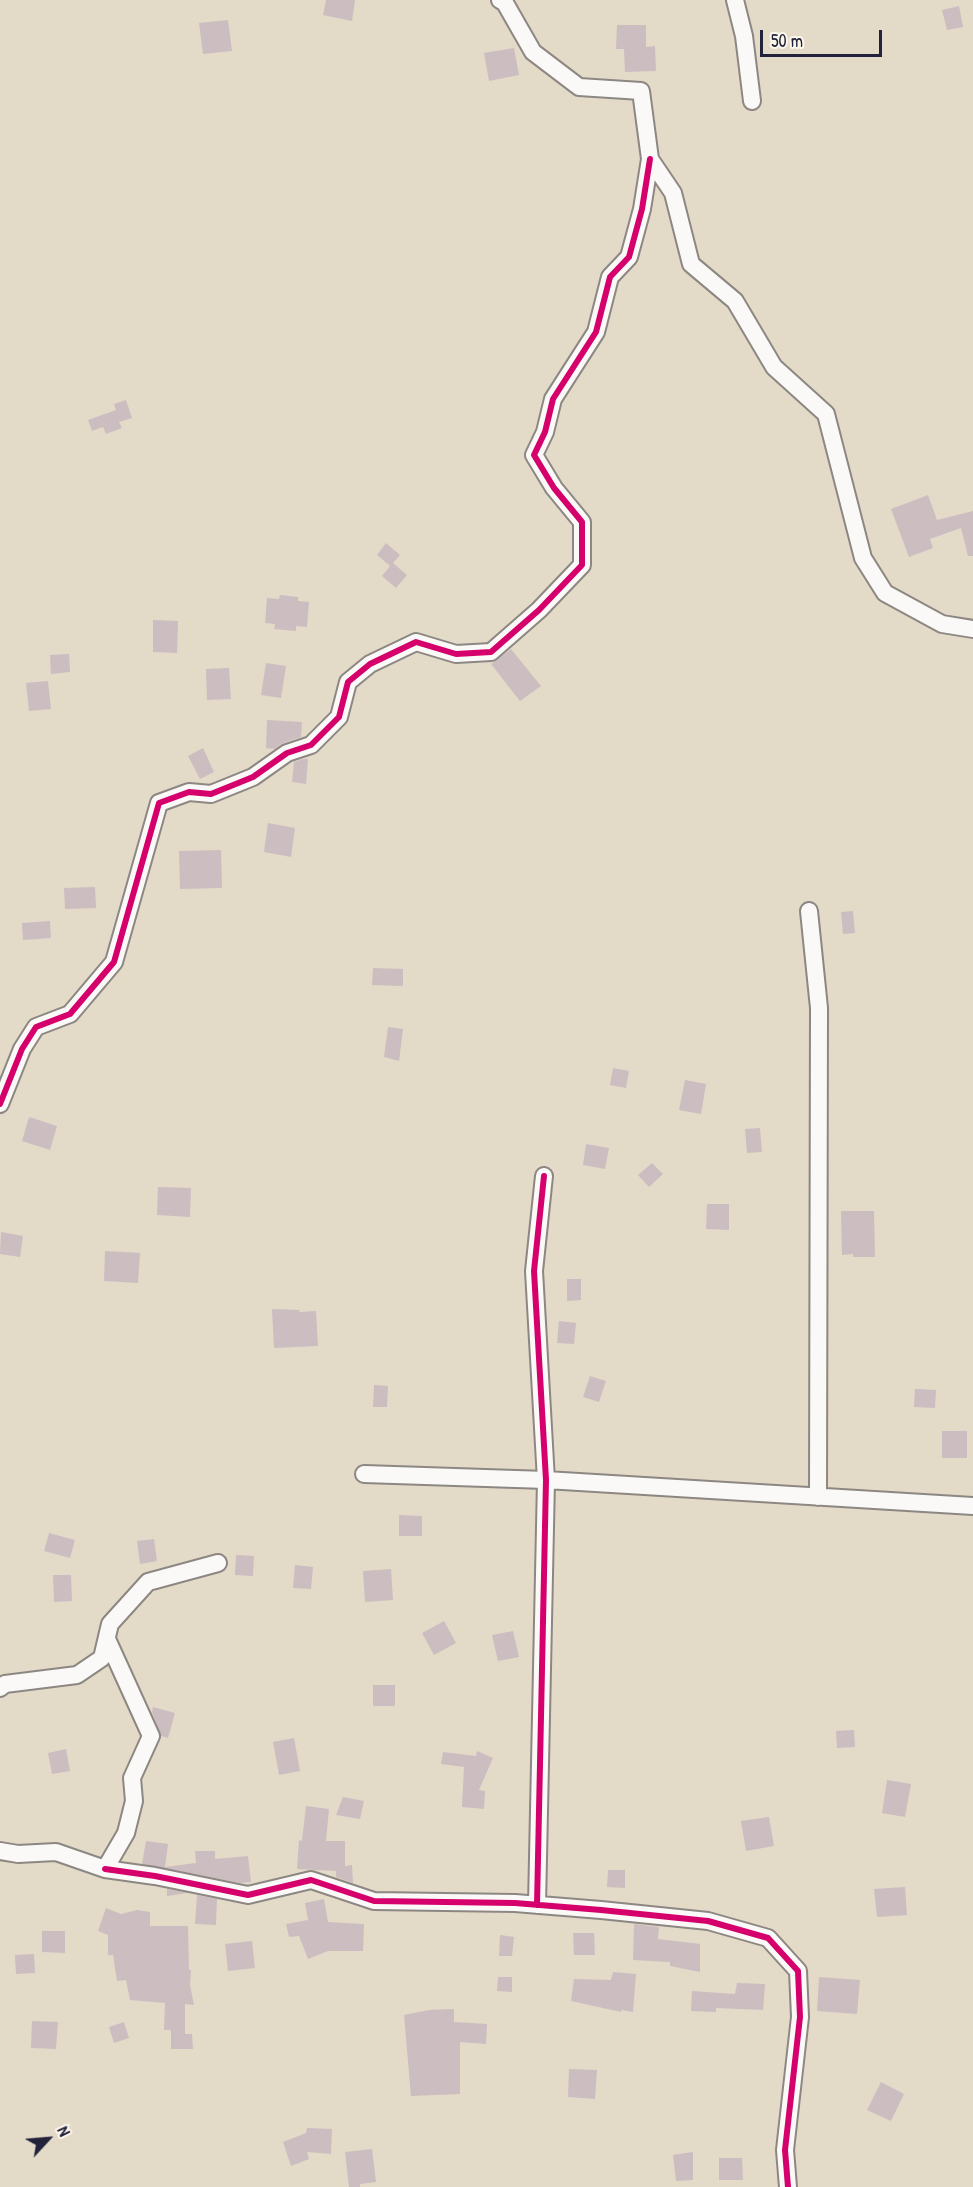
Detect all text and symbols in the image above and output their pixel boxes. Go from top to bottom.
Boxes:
scale bar [763,18,884,56]
text: 50 m [771,28,803,53]
north arrow [18,2109,78,2169]
text: N [52,2122,76,2140]

